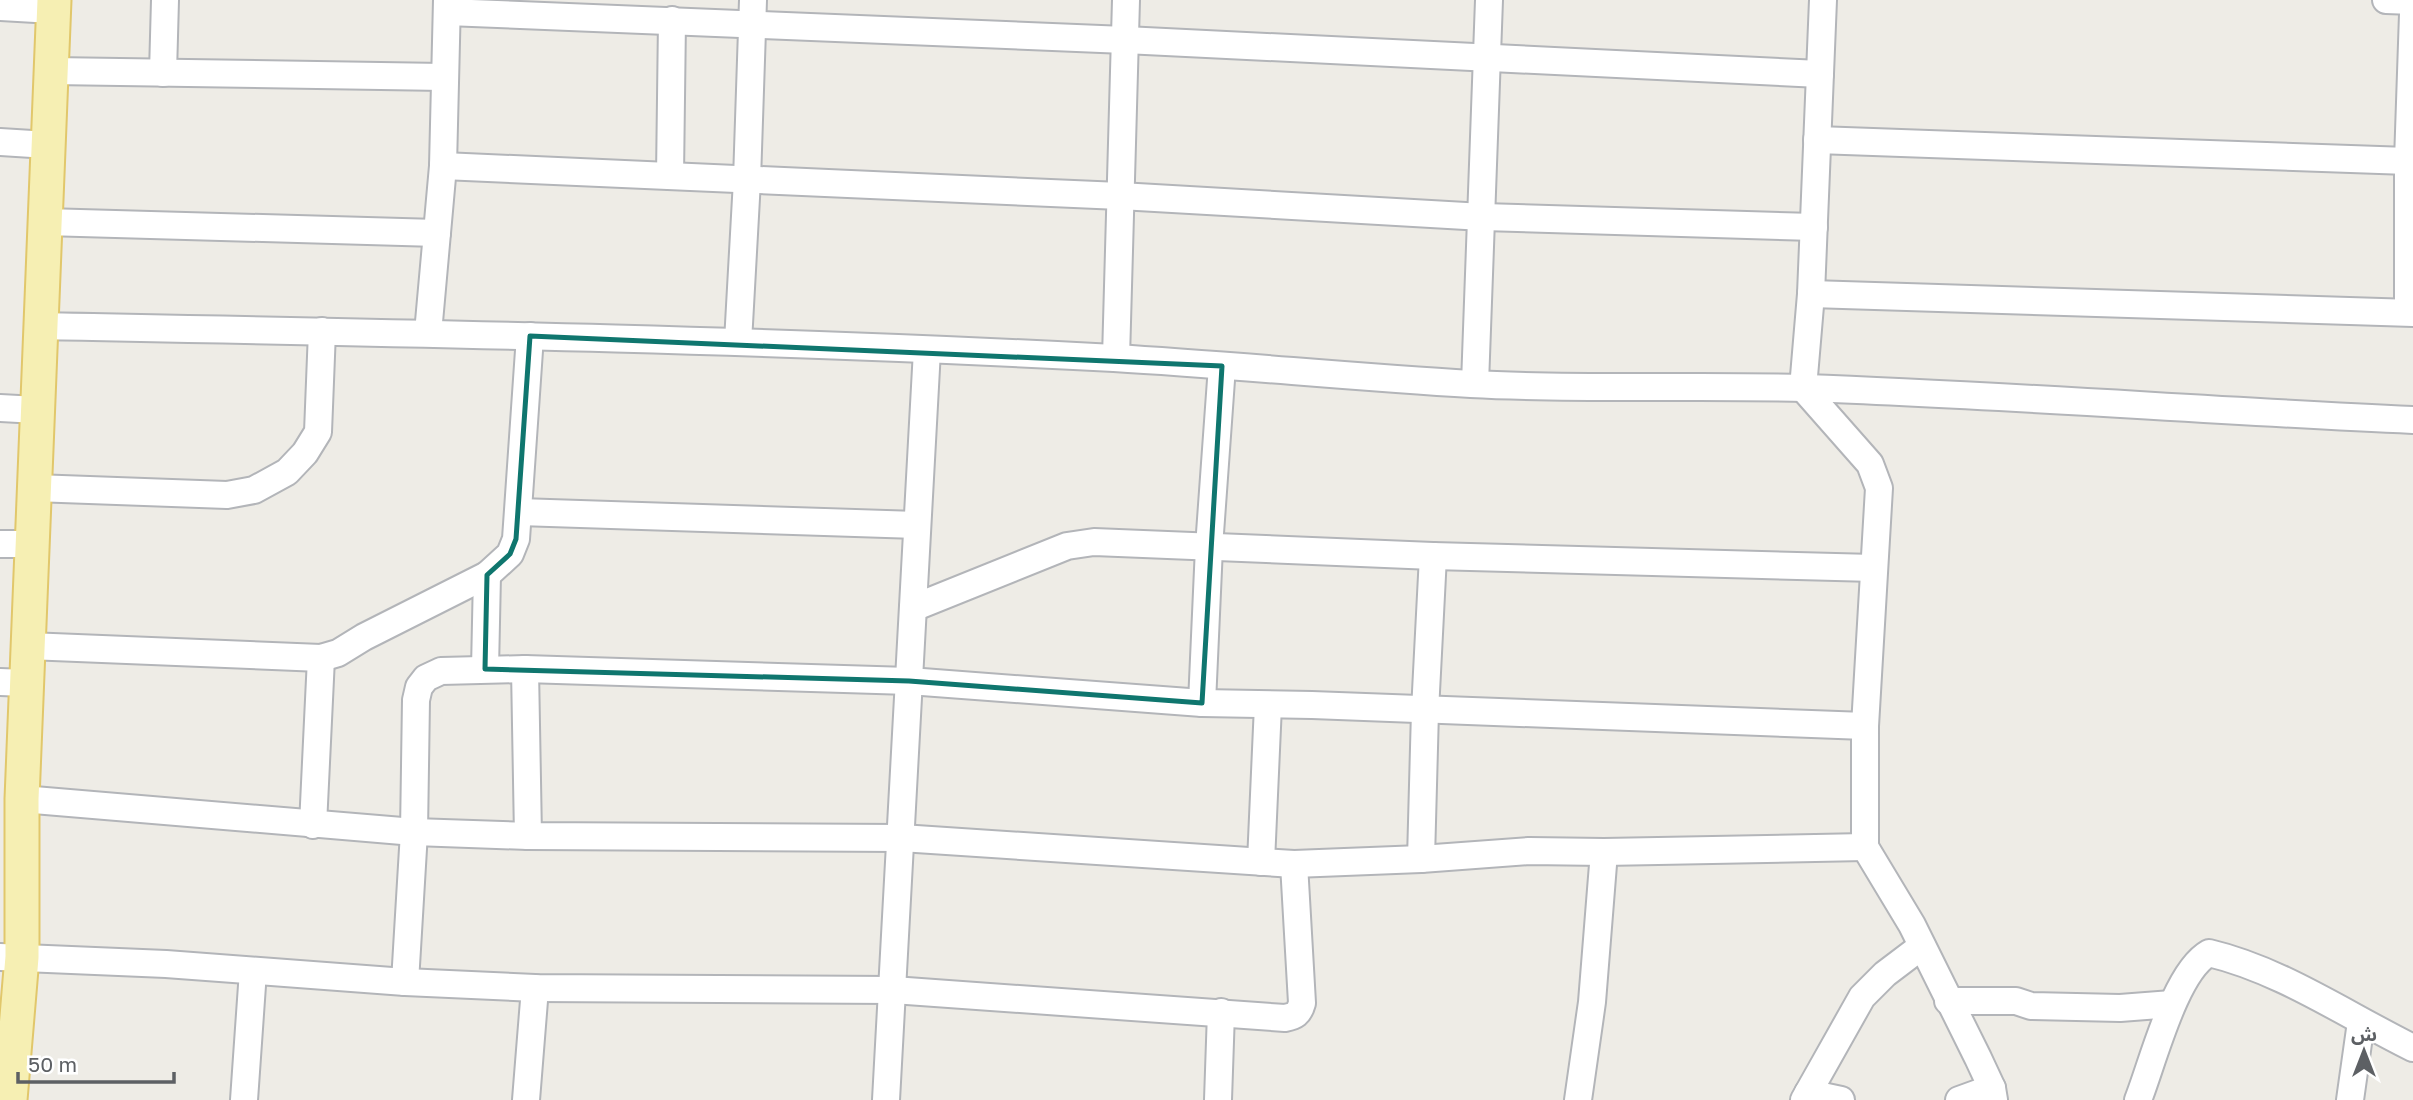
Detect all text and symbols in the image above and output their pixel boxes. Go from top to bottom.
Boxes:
north arrow [2329,1016,2399,1086]
text: ش [2351,1022,2377,1045]
scale bar [18,1040,173,1084]
text: 50 m [28,1051,77,1077]

